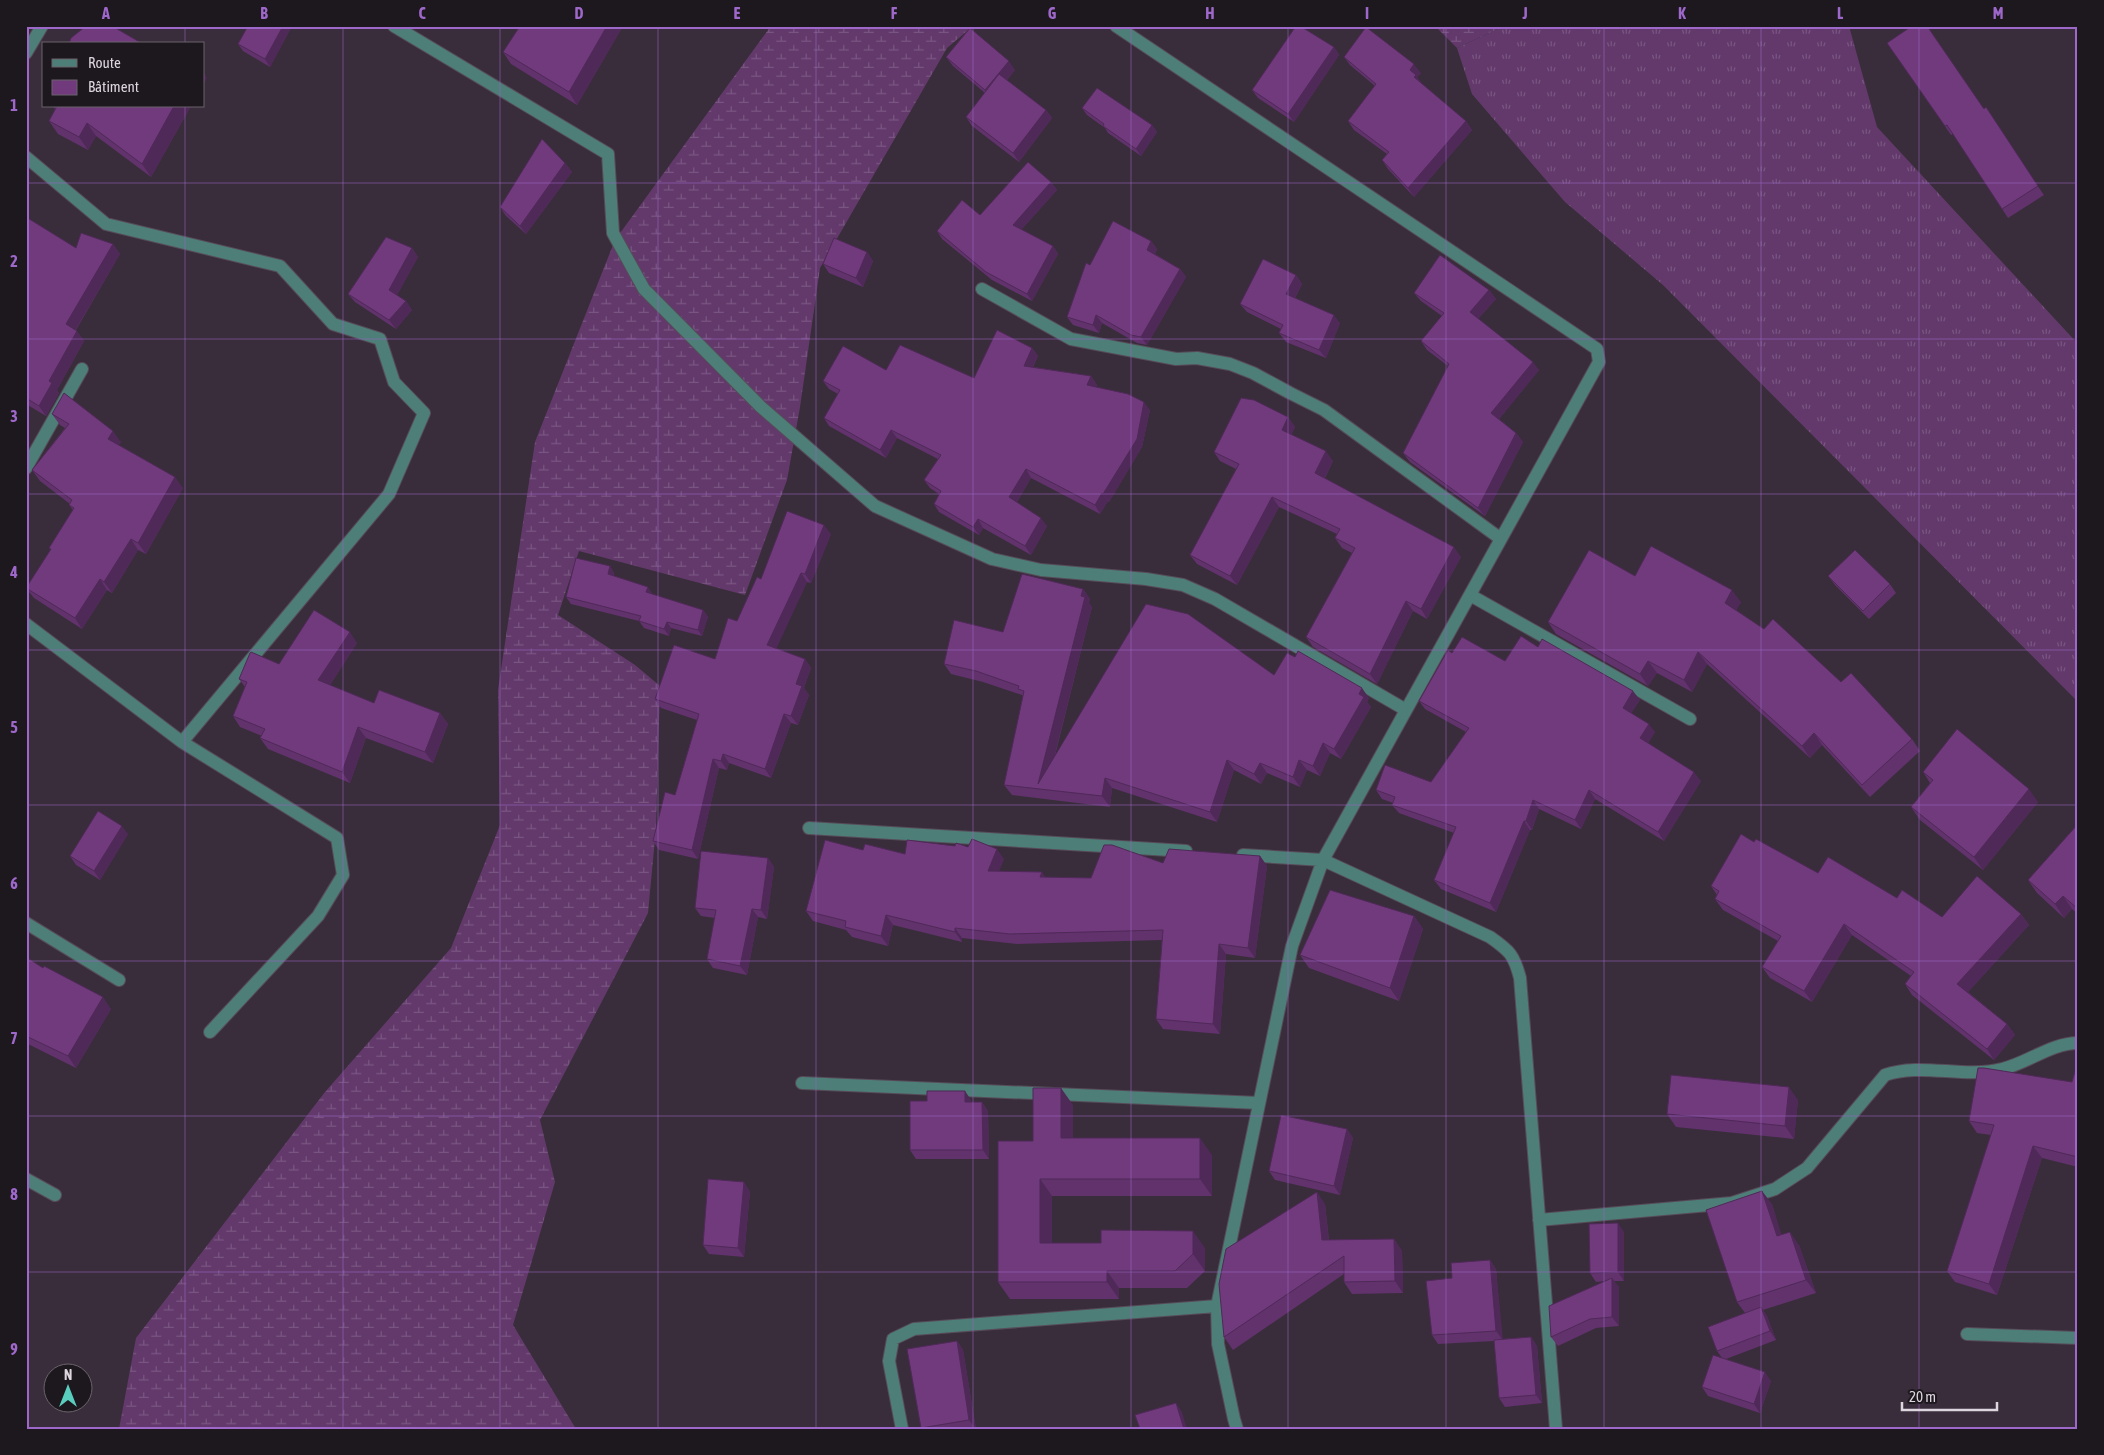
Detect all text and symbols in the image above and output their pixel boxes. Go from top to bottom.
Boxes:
text: A [101,4,110,22]
text: B [260,4,268,22]
text: C [418,4,426,22]
text: D [575,4,584,22]
text: E [734,4,741,22]
text: F [891,4,898,22]
text: G [1048,4,1057,22]
text: H [1205,4,1215,22]
text: I [1365,4,1369,22]
text: J [1521,4,1528,22]
text: K [1678,4,1686,22]
text: L [1837,4,1844,22]
text: M [1993,4,2003,22]
legend [42,42,205,108]
text: Route [88,54,121,71]
text: Bâtiment [88,78,139,95]
text: 1 [10,96,18,114]
text: 2 [10,252,18,270]
text: 3 [10,407,18,425]
text: 4 [9,563,18,581]
text: 5 [10,718,18,736]
text: 6 [10,874,18,892]
text: 7 [10,1029,18,1047]
text: 8 [10,1185,18,1203]
text: 9 [10,1340,18,1358]
north arrow [42,1362,92,1412]
text: N [64,1367,72,1383]
scale bar [1902,1380,1996,1412]
text: 20 m [1909,1388,1936,1405]

